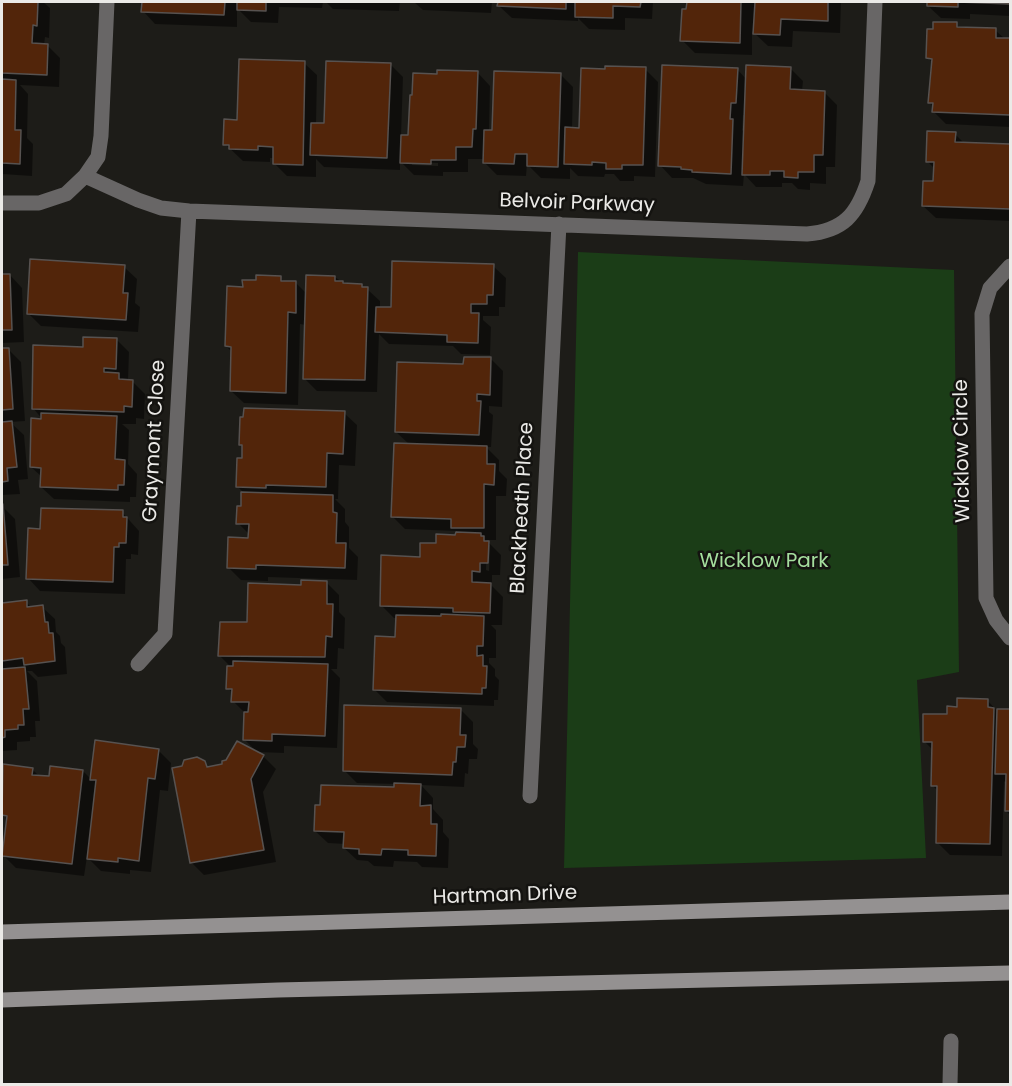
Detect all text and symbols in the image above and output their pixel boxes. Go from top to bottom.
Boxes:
street label: Belvoir Parkway [499,189,655,219]
street label: Graymont Close [139,359,171,523]
street label: Wicklow Circle [950,379,976,523]
street label: Blackheath Place [507,422,539,594]
park label: Wicklow Park [699,550,829,574]
street label: Hartman Drive [432,881,578,911]

